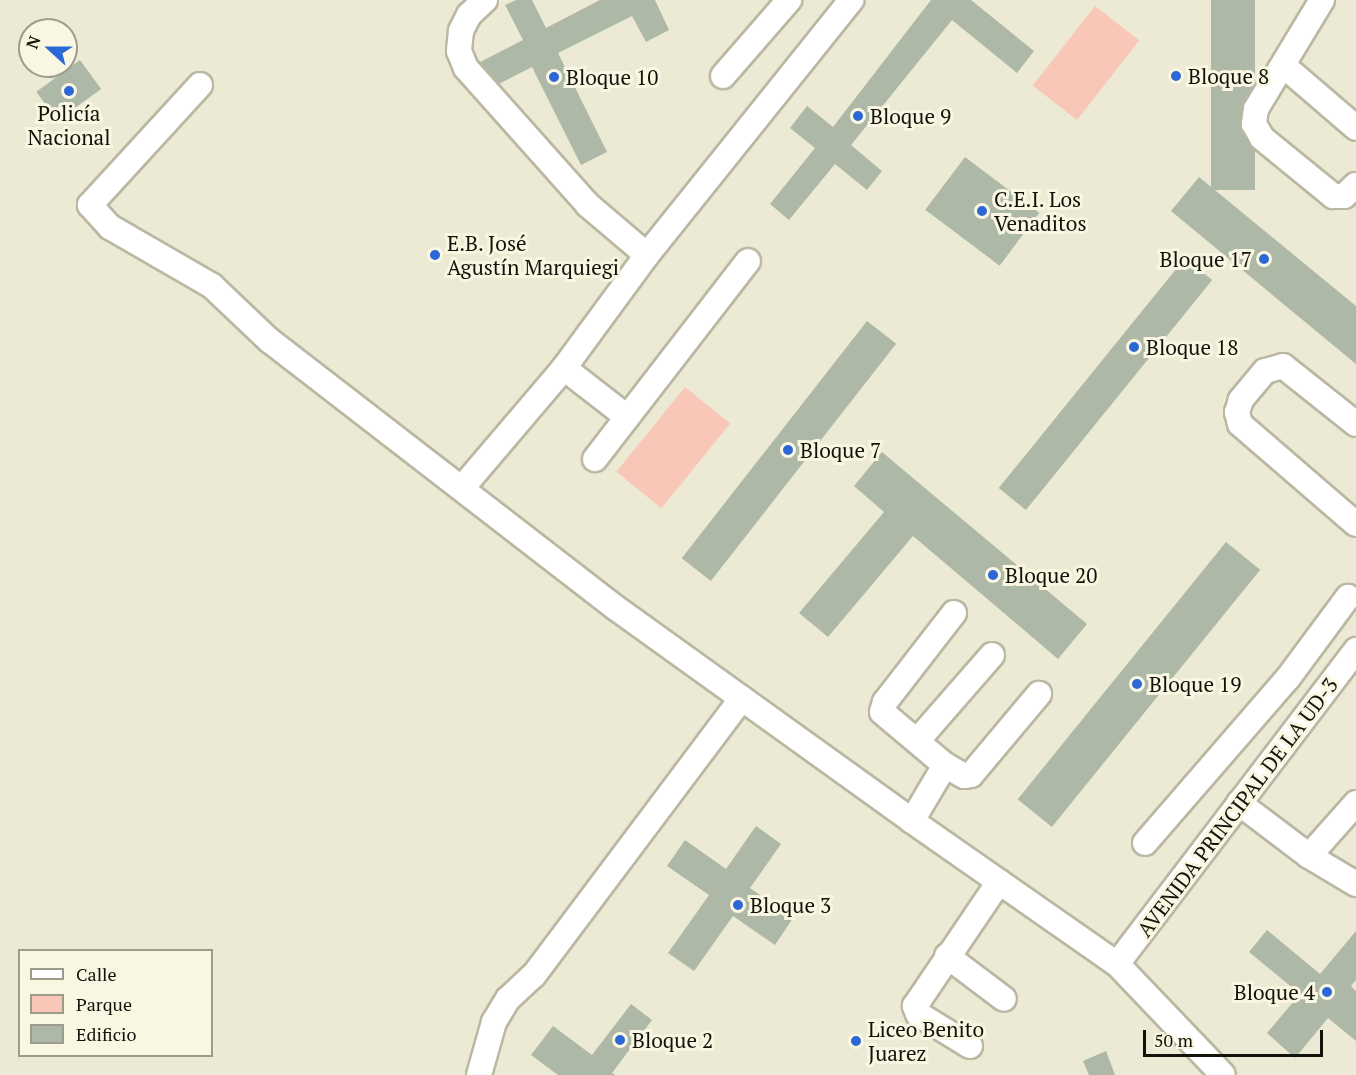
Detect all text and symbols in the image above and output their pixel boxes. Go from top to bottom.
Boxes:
north arrow [18,18,78,78]
text: N [21,33,46,52]
place label: Bloque 8 [1188,63,1269,89]
place label: Bloque 10 [566,64,658,90]
marker: Bloque 8 [1169,69,1183,83]
marker: Bloque 10 [547,70,561,84]
marker: Policía Nacional [62,84,76,98]
place label: Policía Nacional [27,100,111,150]
place label: Bloque 9 [870,103,951,129]
marker: Bloque 9 [851,109,865,123]
place label: C.E.I. Los Venaditos [994,186,1087,236]
marker: C.E.I. Los Venaditos [975,204,989,218]
place label: E.B. José Agustín Marquiegi [447,230,619,280]
place label: Bloque 17 [1160,246,1252,272]
marker: E.B. José Agustín Marquiegi [428,248,442,262]
marker: Bloque 17 [1257,252,1271,266]
place label: Bloque 18 [1146,334,1238,360]
marker: Bloque 18 [1127,340,1141,354]
place label: Bloque 7 [800,437,881,463]
marker: Bloque 7 [781,443,795,457]
place label: Bloque 20 [1005,562,1097,588]
marker: Bloque 20 [986,568,1000,582]
place label: Bloque 19 [1149,671,1241,697]
street label: AVENIDA PRINCIPAL DE LA UD-3 [1131,672,1343,942]
marker: Bloque 19 [1130,677,1144,691]
place label: Bloque 3 [750,892,831,918]
marker: Bloque 3 [731,898,745,912]
legend [18,949,213,1057]
text: Calle [76,962,117,986]
place label: Bloque 4 [1234,979,1315,1005]
marker: Bloque 4 [1320,985,1334,999]
text: Parque [76,992,132,1016]
place label: Liceo Benito Juarez [868,1016,984,1066]
scale bar [1146,1018,1326,1056]
text: Edificio [76,1022,136,1046]
place label: Bloque 2 [632,1027,713,1053]
text: 50 m [1154,1028,1193,1052]
marker: Bloque 2 [613,1033,627,1047]
marker: Liceo Benito Juarez [849,1034,863,1048]

